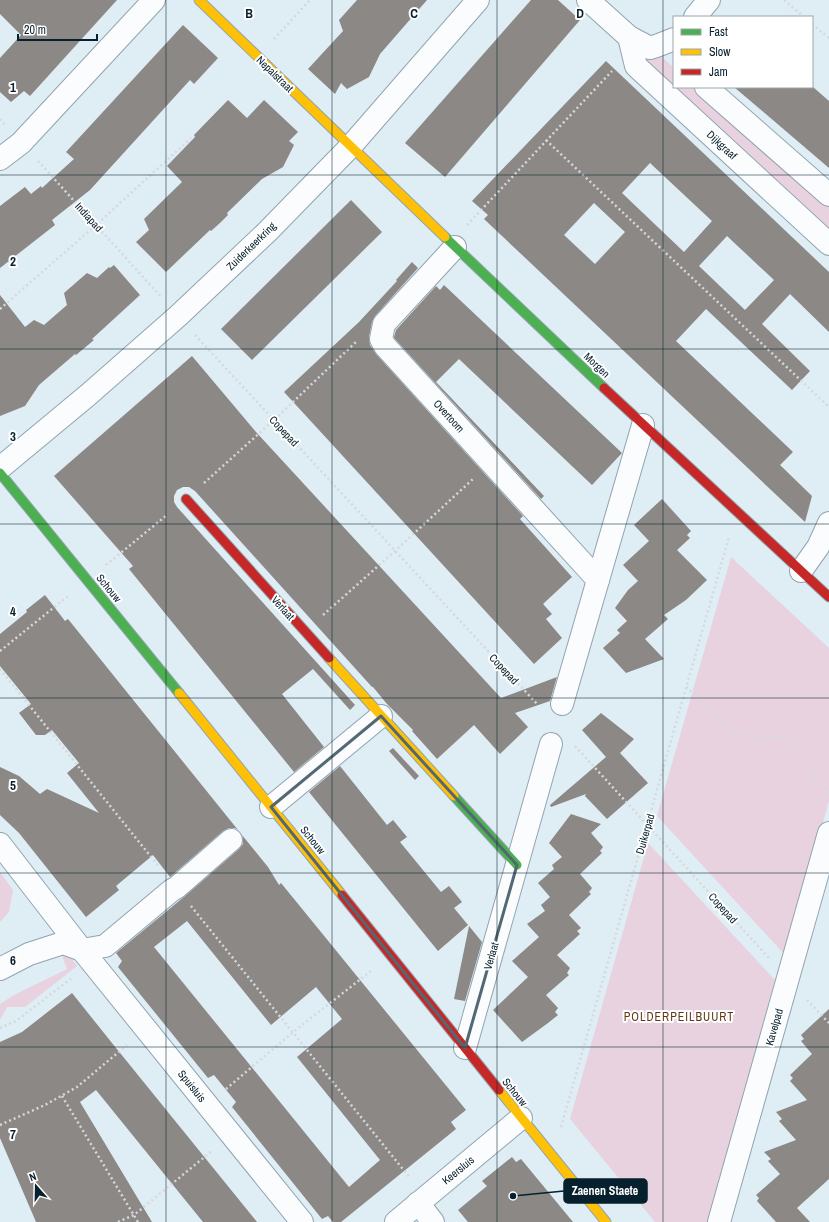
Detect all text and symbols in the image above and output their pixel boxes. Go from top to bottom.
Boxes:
text: B [245,5,253,22]
text: C [410,5,418,22]
text: D [576,5,584,22]
scale bar [18,16,97,42]
legend [673,16,813,88]
text: 20 m [24,22,46,38]
text: Fast [709,24,728,40]
text: Slow [709,44,731,60]
street label: Nepalstraat [254,53,297,95]
text: Jam [709,64,728,80]
text: 1 [10,79,16,96]
street label: Dijkgraaf [704,128,740,163]
street label: Indiapad [72,199,106,235]
street label: Zuiderkeerkring [223,219,279,273]
text: 2 [10,253,16,270]
street label: Morgen [581,349,613,381]
street label: Overtoom [431,397,467,435]
street label: Copepad [266,413,302,449]
text: 3 [10,428,16,445]
street label: Schouw [93,571,125,605]
street label: Verlaat [268,593,298,623]
text: 4 [10,603,16,620]
street label: Copepad [486,651,522,687]
text: 5 [10,777,16,794]
street label: Duikerpad [633,812,657,856]
street label: Schouw [297,823,329,857]
street label: Copepad [706,890,740,926]
street label: Verlaat [480,940,502,971]
text: 6 [10,952,16,969]
street label: Kavelpad [762,1007,786,1047]
district label: POLDERPEILBUURT [624,1009,734,1025]
street label: Spuisluis [175,1067,209,1105]
street label: Schouw [499,1075,531,1109]
text: 7 [10,1126,16,1143]
street label: Keersluis [439,1152,477,1187]
north arrow [16,1166,56,1206]
text: N [27,1169,38,1184]
callout: Zaenen Staete [564,1179,647,1203]
text: Zaenen Staete [572,1183,639,1199]

